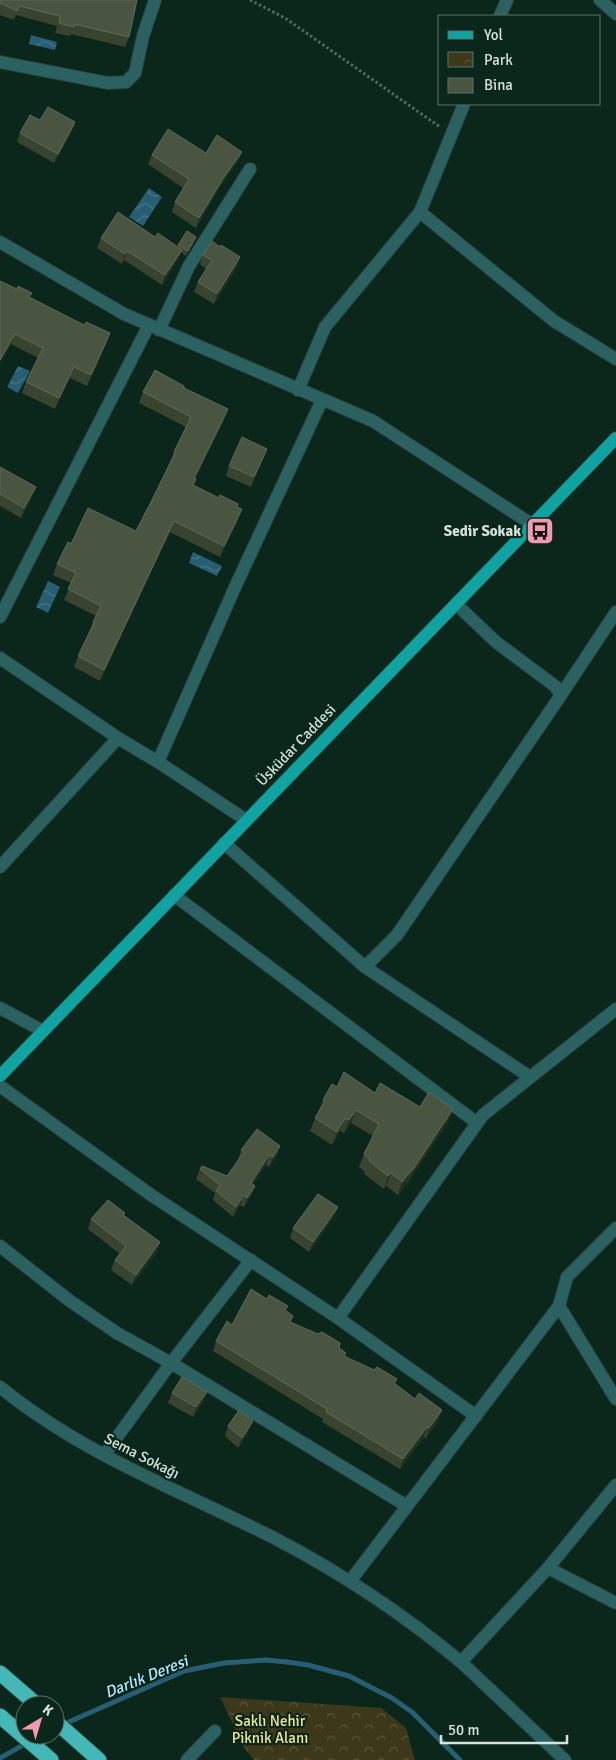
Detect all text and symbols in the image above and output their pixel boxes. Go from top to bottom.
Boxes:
legend [438,15,601,105]
text: Yol [484,26,503,44]
text: Park [484,51,513,69]
text: Bina [484,76,513,94]
bus stop icon: Sedir Sokak [525,516,555,546]
place label: Sedir Sokak [444,522,521,540]
street label: Üsküdar Caddesi [252,700,340,790]
street label: Sema Sokağı [101,1429,183,1483]
water label: Darlık Deresi [102,1651,192,1703]
north arrow [15,1695,65,1745]
text: K [39,1701,57,1720]
park label: Saklı Nehir Piknik Alanı [232,1712,308,1747]
scale bar [441,1712,567,1744]
text: 50 m [448,1721,479,1739]

